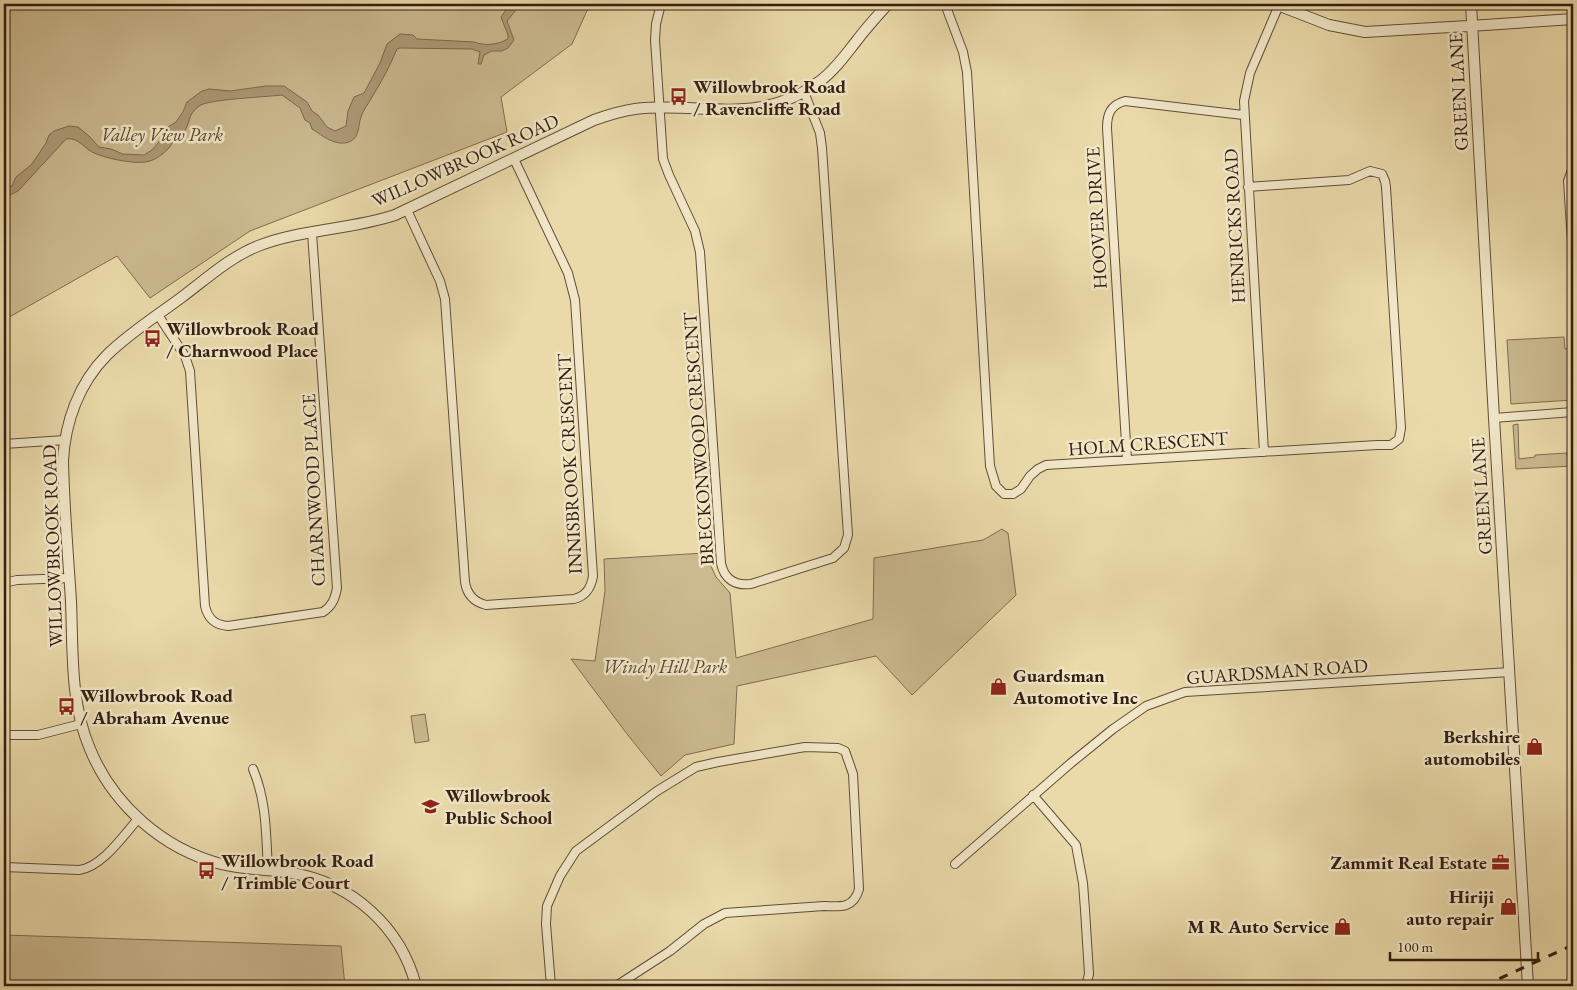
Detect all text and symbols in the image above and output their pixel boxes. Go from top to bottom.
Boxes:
street label: GREEN LANE [1443,32,1474,151]
place label: Willowbrook Road / Ravencliffe Road [693,74,846,121]
bus stop icon: Willowbrook Road / Ravencliffe Road [669,87,689,107]
street label: WILLOWBROOK ROAD [368,108,563,213]
park label: Valley View Park [101,122,224,147]
street label: HOOVER DRIVE [1080,146,1113,290]
street label: HENRICKS ROAD [1218,148,1251,304]
street label: BRECKONWOOD CRESCENT [677,311,720,566]
place label: Willowbrook Road / Charnwood Place [166,316,319,363]
bus stop icon: Willowbrook Road / Charnwood Place [142,329,162,349]
street label: INNISBROOK CRESCENT [551,353,588,575]
street label: CHARNWOOD PLACE [296,393,331,587]
street label: HOLM CRESCENT [1067,425,1229,462]
street label: GREEN LANE [1465,436,1498,556]
street label: WILLOWBROOK ROAD [36,444,69,648]
street label: GUARDSMAN ROAD [1185,653,1369,690]
park label: Windy Hill Park [603,654,728,679]
place label: Guardsman Automotive Inc [1012,663,1138,710]
shop icon: Guardsman Automotive Inc [989,676,1009,696]
place label: Willowbrook Road / Abraham Avenue [80,683,233,730]
bus stop icon: Willowbrook Road / Abraham Avenue [56,696,76,716]
place label: Berkshire automobiles [1424,724,1520,771]
shop icon: Berkshire automobiles [1524,737,1544,757]
place label: Willowbrook Public School [445,783,553,830]
school or university icon: Willowbrook Public School [421,796,441,816]
place label: Willowbrook Road / Trimble Court [221,848,374,895]
place label: Zammit Real Estate [1331,850,1487,875]
office icon: Zammit Real Estate [1491,852,1511,872]
bus stop icon: Willowbrook Road / Trimble Court [197,861,217,881]
place label: Hiriji auto repair [1406,884,1494,931]
shop icon: Hiriji auto repair [1498,897,1518,917]
place label: M R Auto Service [1187,914,1329,939]
shop icon: M R Auto Service [1333,916,1353,936]
scale bar [1390,930,1537,962]
text: 100 m [1397,937,1434,956]

